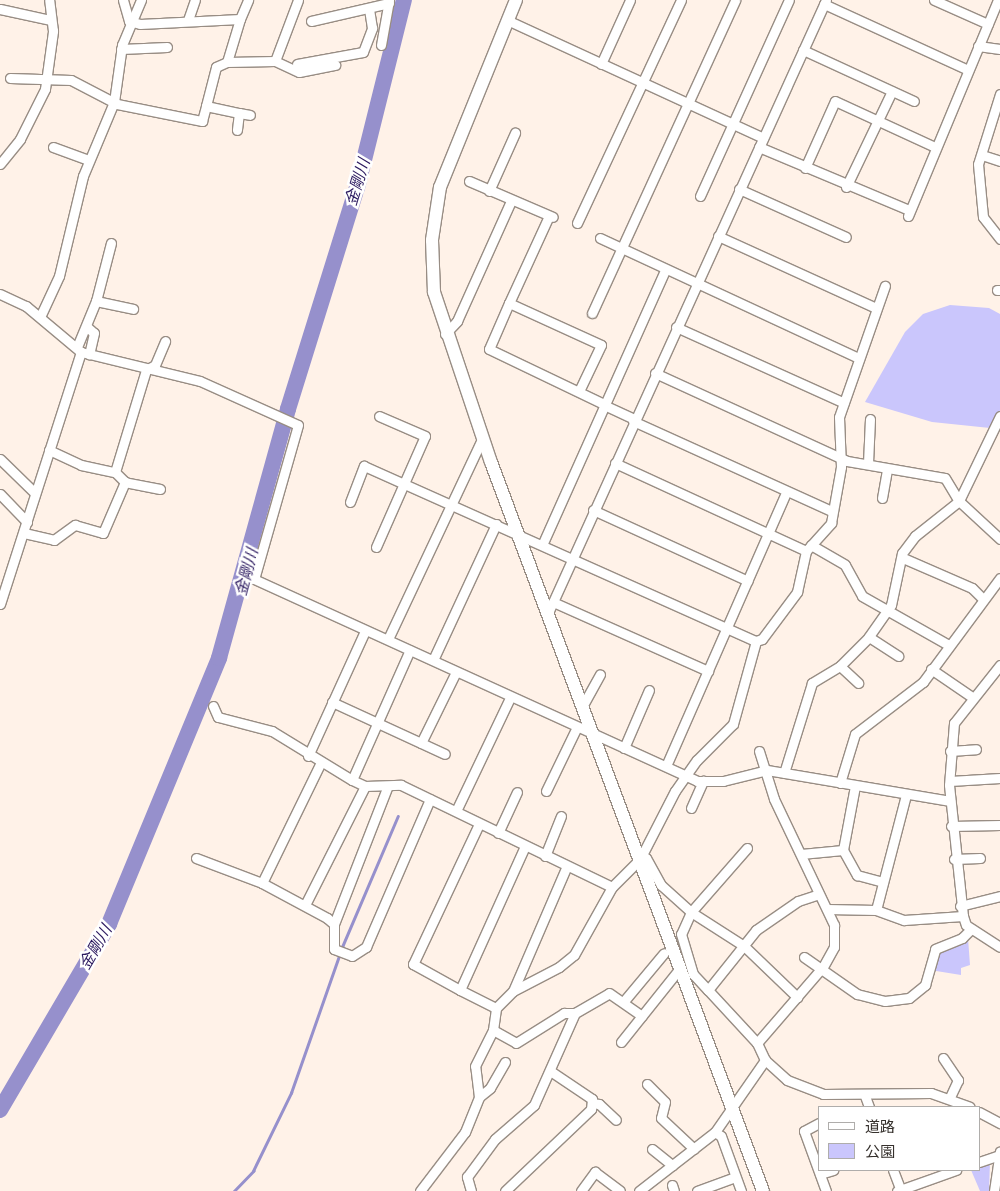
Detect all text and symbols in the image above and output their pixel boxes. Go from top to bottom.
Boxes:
water label: 金剛川 [341,156,373,208]
water label: 金剛川 [231,546,261,598]
water label: 金剛川 [75,921,115,973]
legend [818,1106,980,1171]
text: 道路 [865,1117,895,1136]
text: 公園 [865,1142,895,1161]

